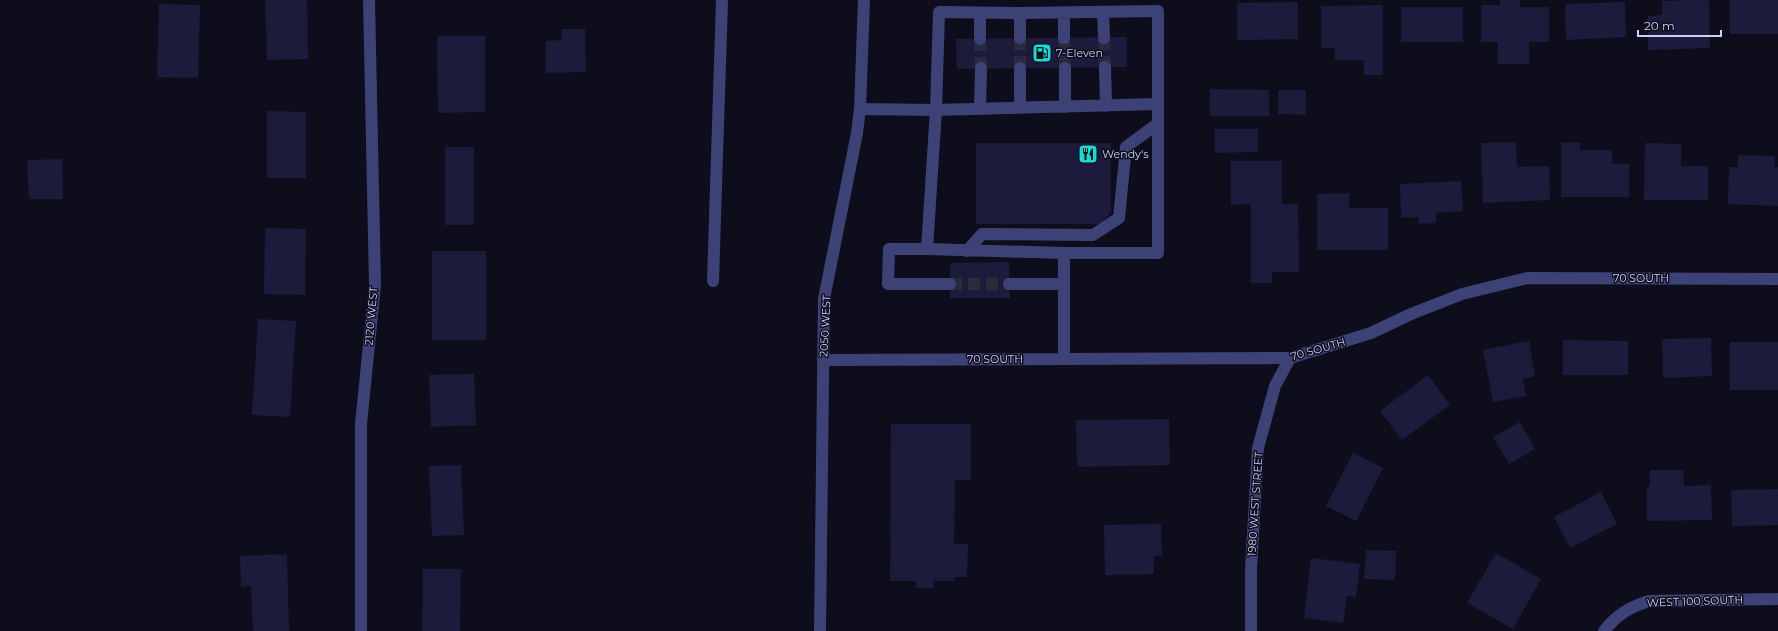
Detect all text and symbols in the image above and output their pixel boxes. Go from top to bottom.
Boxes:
scale bar [1638,12,1721,38]
text: 20 m [1644,18,1675,33]
fuel station icon: 7-Eleven [1031,42,1053,64]
place label: 7-Eleven [1056,46,1103,60]
restaurant icon: Wendy's [1077,143,1099,165]
place label: Wendy's [1102,147,1149,161]
street label: 70 SOUTH [1613,271,1669,285]
street label: 2120 WEST [361,285,381,346]
street label: 2050 WEST [816,294,834,357]
street label: 70 SOUTH [1289,335,1347,363]
street label: 70 SOUTH [967,352,1023,366]
street label: 1980 WEST STREET [1244,450,1266,557]
street label: WEST 100 SOUTH [1647,592,1743,610]

